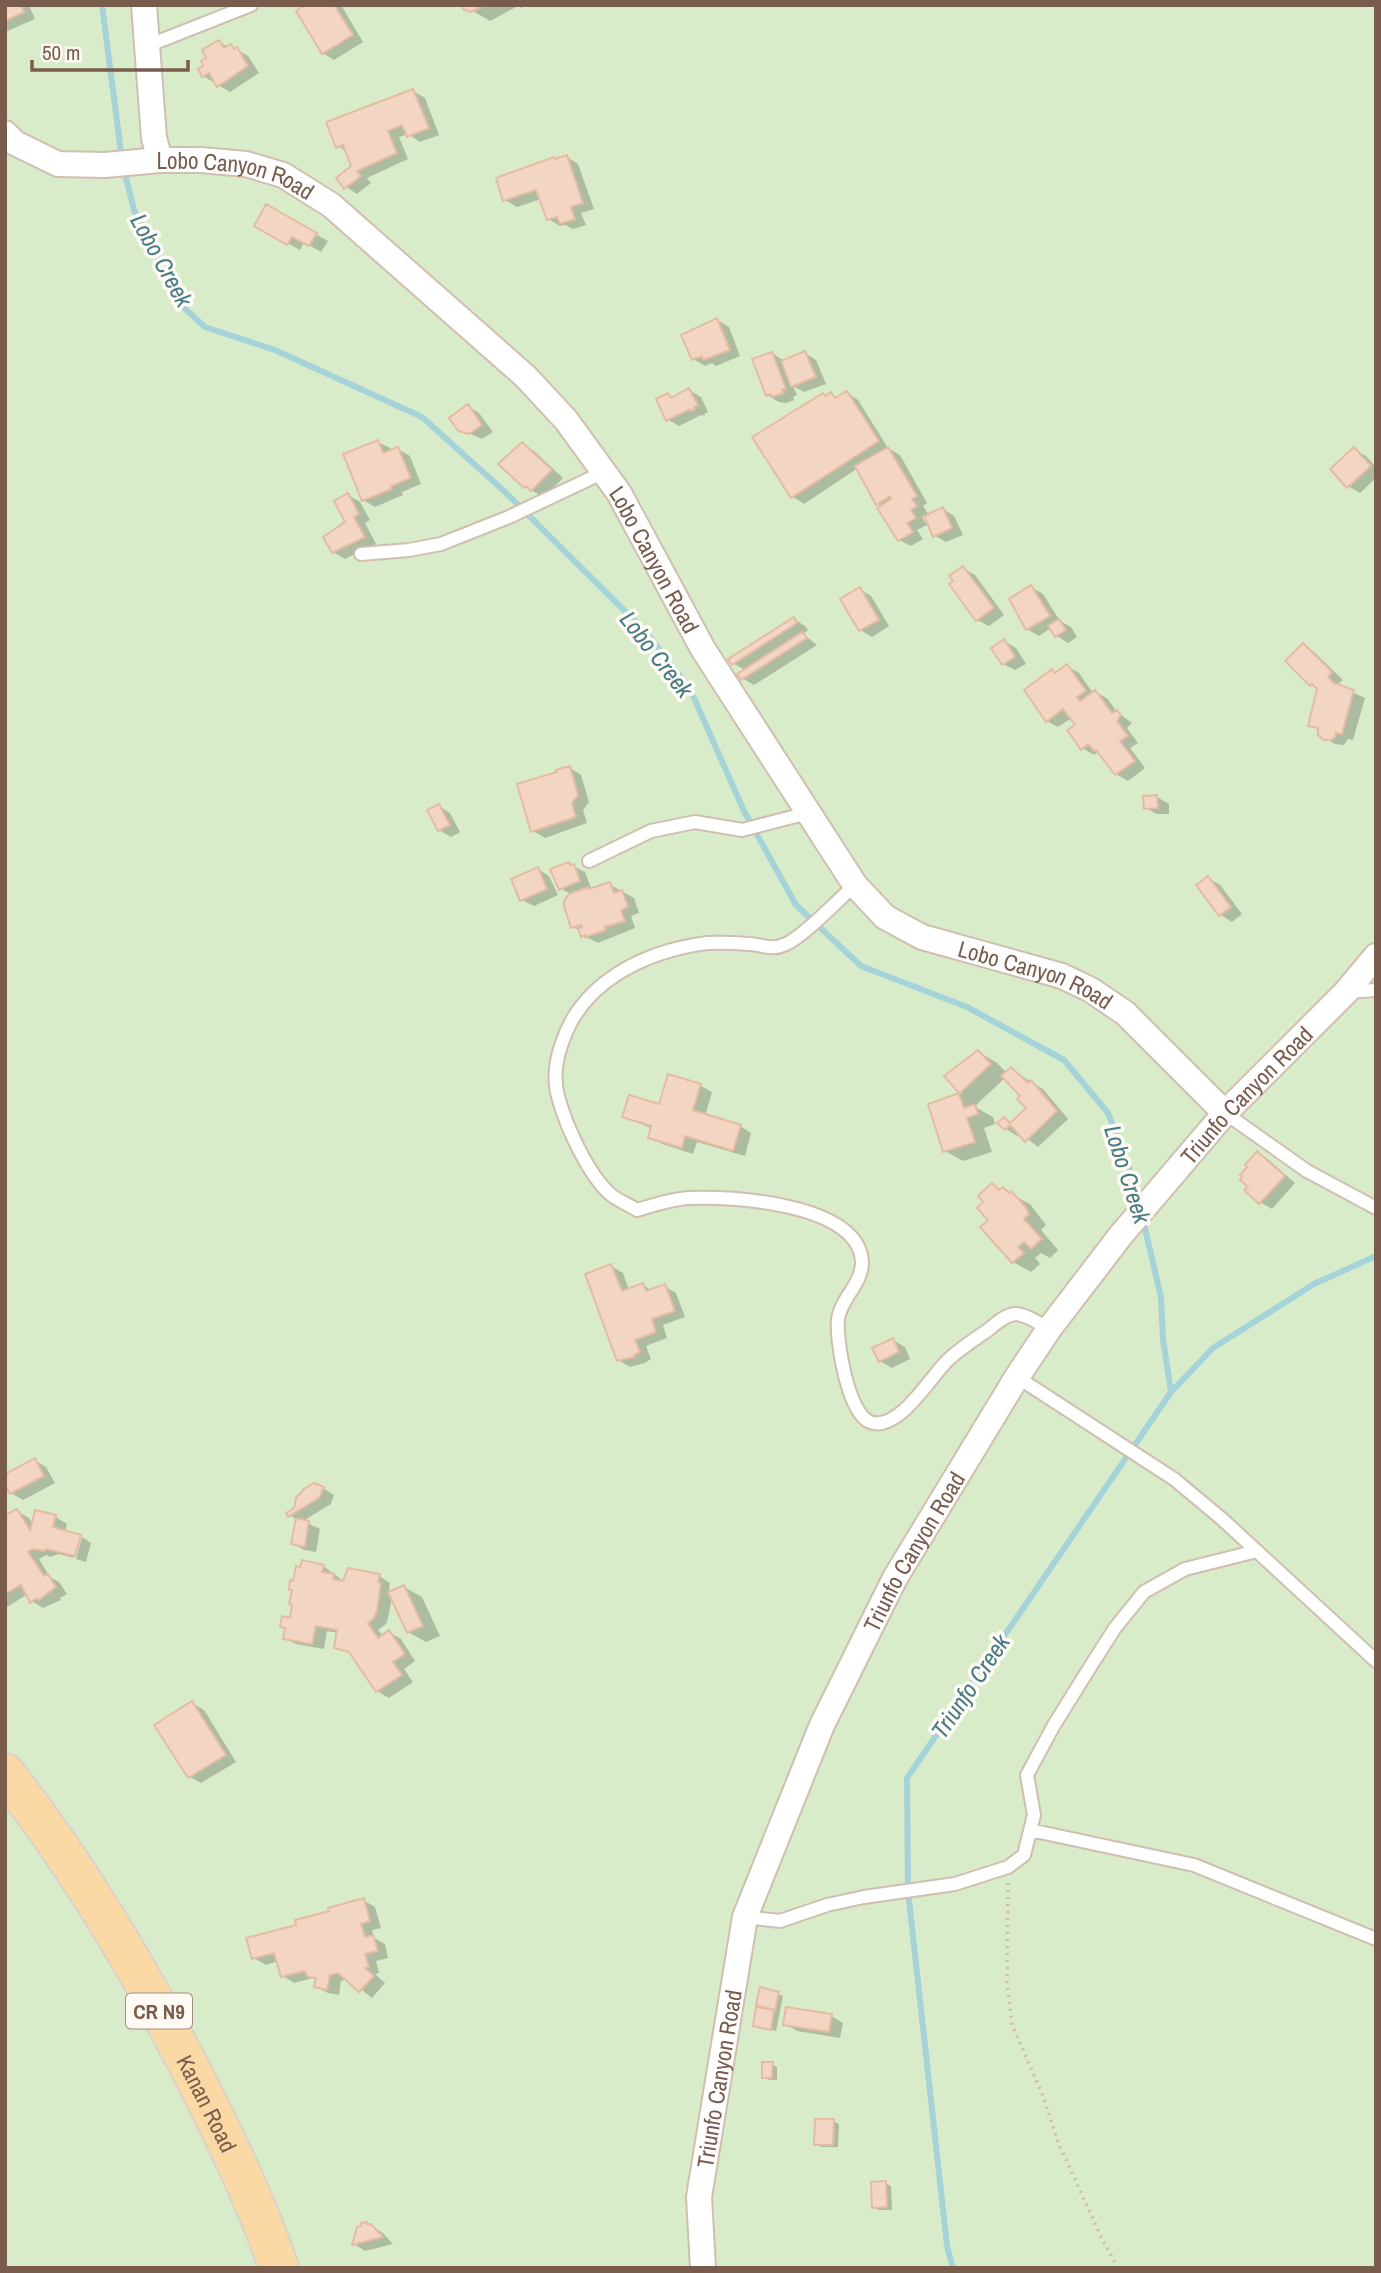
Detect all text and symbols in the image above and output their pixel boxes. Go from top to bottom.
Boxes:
scale bar [32,28,187,72]
text: 50 m [42,38,80,67]
street label: Lobo Canyon Road [156,144,320,206]
water label: Lobo Creek [123,208,201,313]
street label: Lobo Canyon Road [603,479,707,638]
water label: Lobo Creek [613,604,702,705]
street label: Lobo Canyon Road [955,932,1119,1016]
street label: Triunfo Canyon Road [1173,1019,1319,1170]
water label: Lobo Creek [1097,1121,1159,1228]
street label: Triunfo Canyon Road [855,1466,972,1637]
water label: Triunfo Creek [923,1627,1017,1744]
street label: Triunfo Canyon Road [689,1987,748,2170]
road number: CR N9 [126,1994,192,2028]
street label: Kanan Road [170,2049,245,2157]

